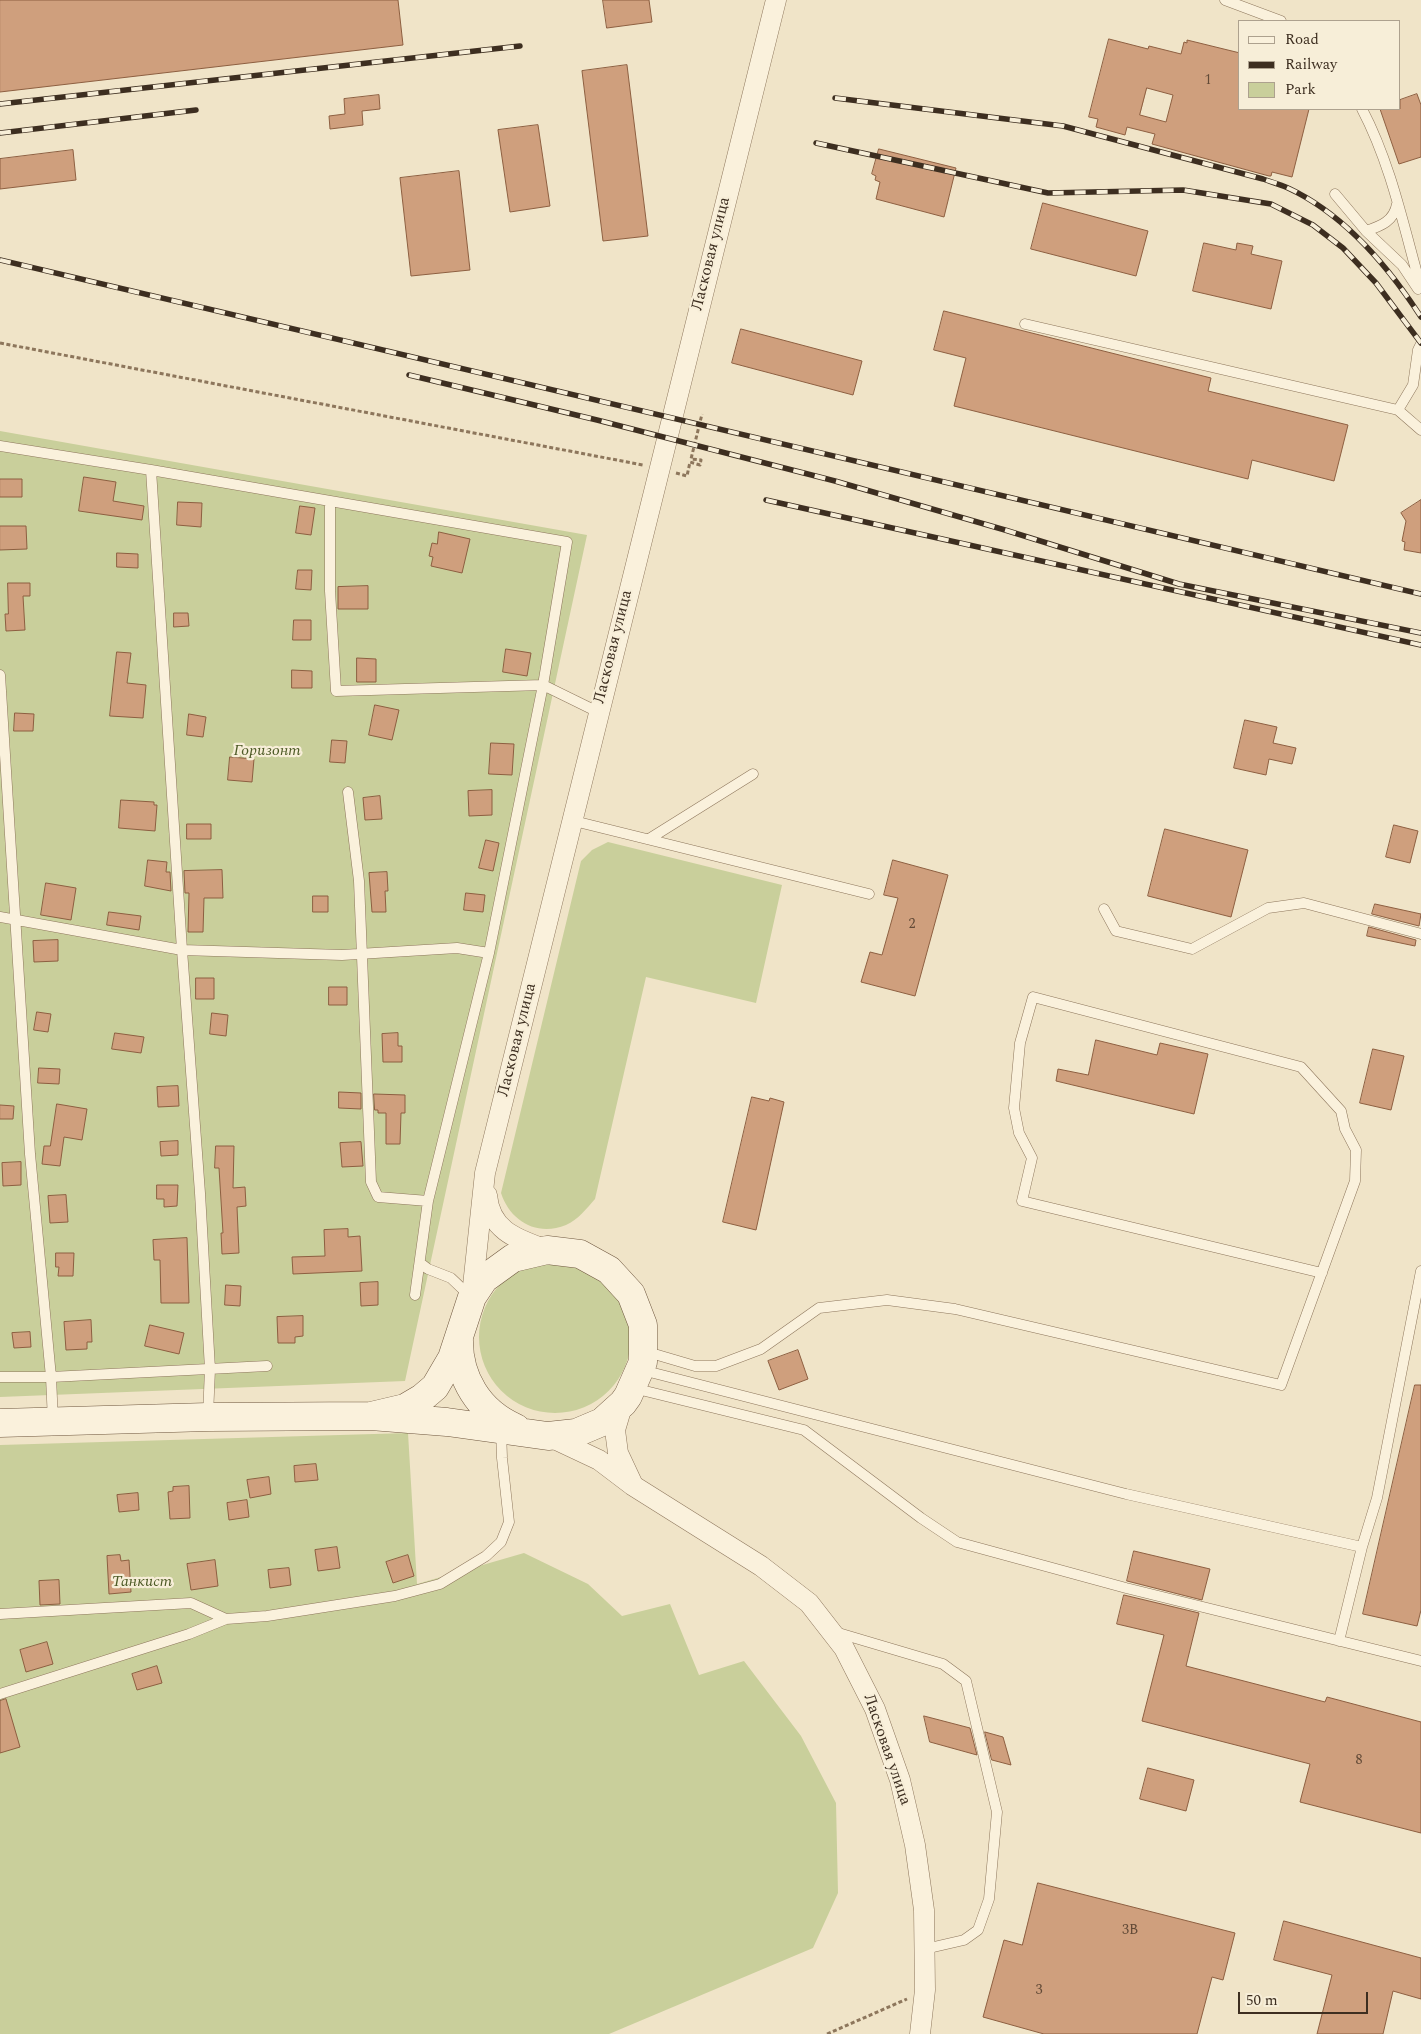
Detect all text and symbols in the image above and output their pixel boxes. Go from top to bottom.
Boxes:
legend [1238,20,1401,110]
text: Road [1285,28,1319,51]
text: Railway [1285,53,1337,76]
house number: 1 [1205,73,1211,89]
text: Park [1285,78,1316,101]
street label: Ласковая улица [689,195,735,313]
street label: Ласковая улица [591,588,637,706]
park label: Горизонт [233,742,301,762]
house number: 2 [909,917,915,933]
street label: Ласковая улица [495,981,541,1099]
park label: Танкист [112,1573,172,1593]
street label: Ласковая улица [858,1692,914,1808]
house number: 8 [1356,1753,1362,1769]
house number: 3В [1122,1923,1138,1939]
scale bar [1241,1982,1371,2014]
house number: 3 [1036,1983,1042,1999]
text: 50 m [1246,1989,1278,2012]

